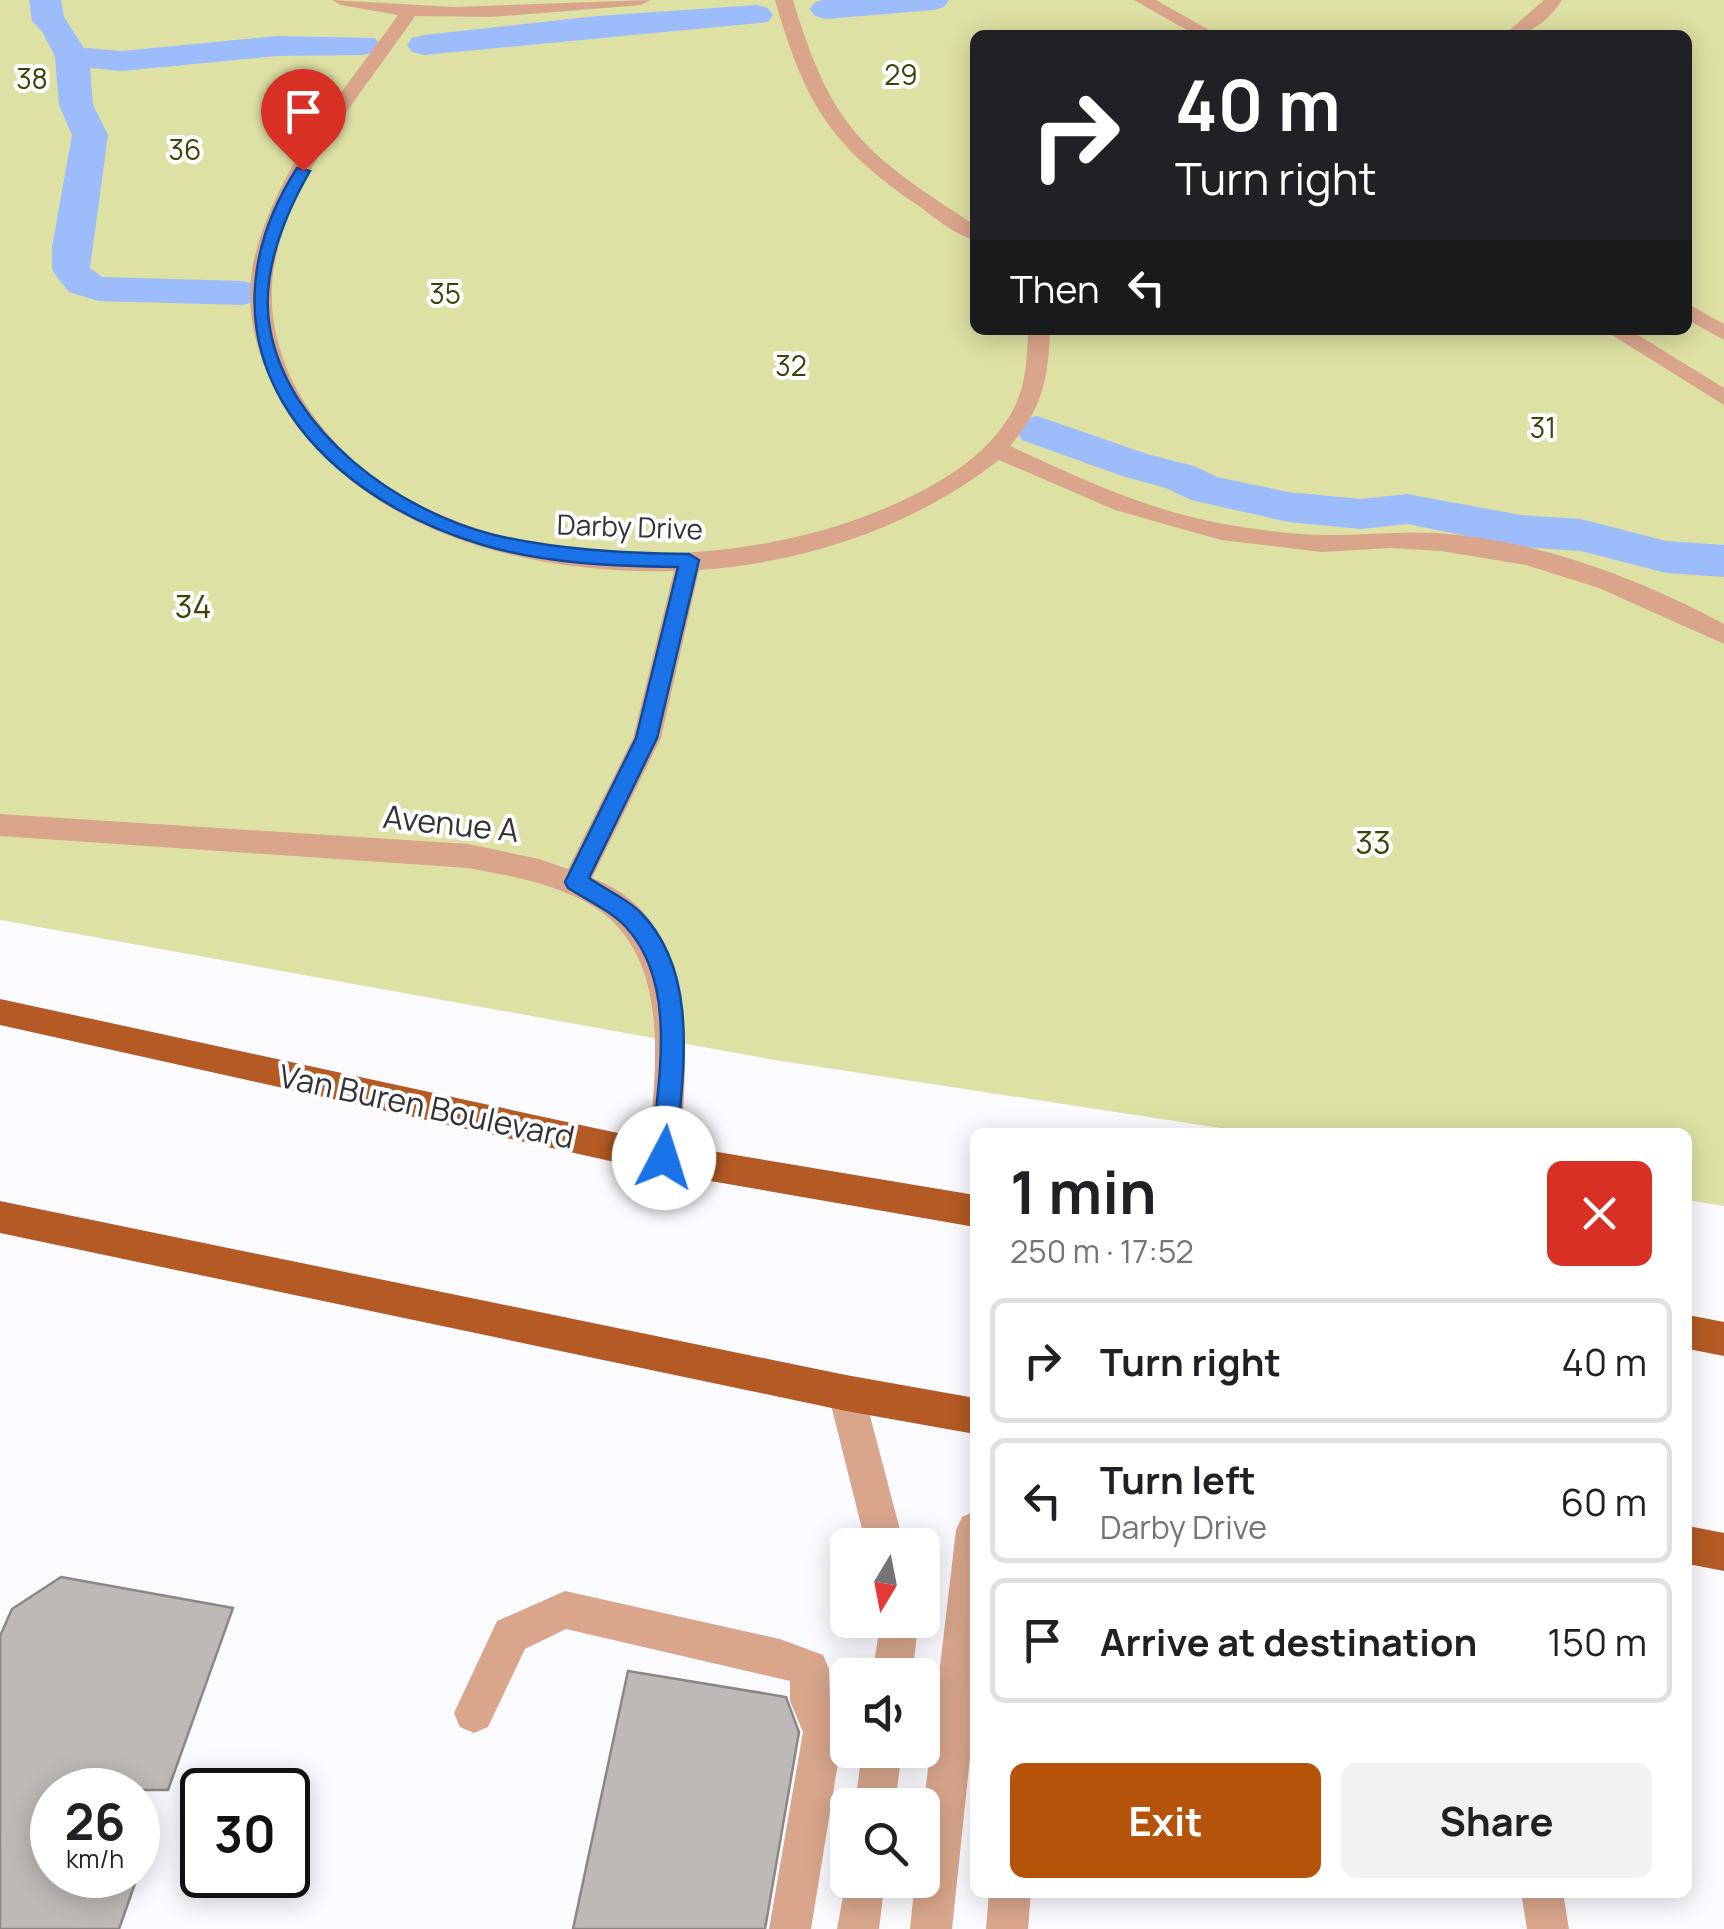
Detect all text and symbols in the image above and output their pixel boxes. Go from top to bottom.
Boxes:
park label: 29 [884,55,918,93]
text: 40 m [1175,56,1341,152]
park label: 38 [16,59,48,97]
pin [261,69,346,172]
icon: right [1010,70,1140,200]
icon: arrive [276,84,331,139]
park label: 36 [169,130,201,168]
text: Turn right [1175,147,1376,209]
icon: left [1119,260,1174,315]
text: Then [1010,262,1099,314]
park label: 35 [429,274,461,312]
park label: 32 [775,346,807,384]
park label: 31 [1530,408,1556,446]
street label: Darby Drive [556,504,704,548]
park label: 34 [175,584,211,628]
street label: Avenue A [381,794,521,852]
park label: 33 [1355,820,1391,864]
street label: Van Buren Boulevard [275,1053,579,1159]
position arrow [612,1106,716,1210]
text: 1 min [1010,1150,1157,1232]
button: close [1547,1161,1652,1266]
text: 250 m · 17:52 [1010,1229,1194,1273]
icon: right [1015,1333,1070,1388]
text: Turn right [1100,1335,1281,1387]
text: 40 m [1562,1335,1647,1387]
text: Turn left [1100,1453,1256,1505]
icon: left [1015,1473,1070,1528]
text: 60 m [1560,1475,1647,1527]
text: Darby Drive [1100,1505,1267,1549]
north arrow [830,1528,940,1638]
map controls [830,1528,940,1898]
icon: arrive [1015,1613,1070,1668]
text: Arrive at destination [1100,1615,1477,1667]
text: 150 m [1547,1615,1647,1667]
button: sound [830,1658,940,1768]
button: Exit [1010,1763,1321,1878]
button: Share [1341,1763,1652,1878]
speed limit sign: 30 [180,1768,310,1898]
text: 26 [65,1787,125,1855]
button: search [830,1788,940,1898]
text: km/h [66,1841,124,1876]

